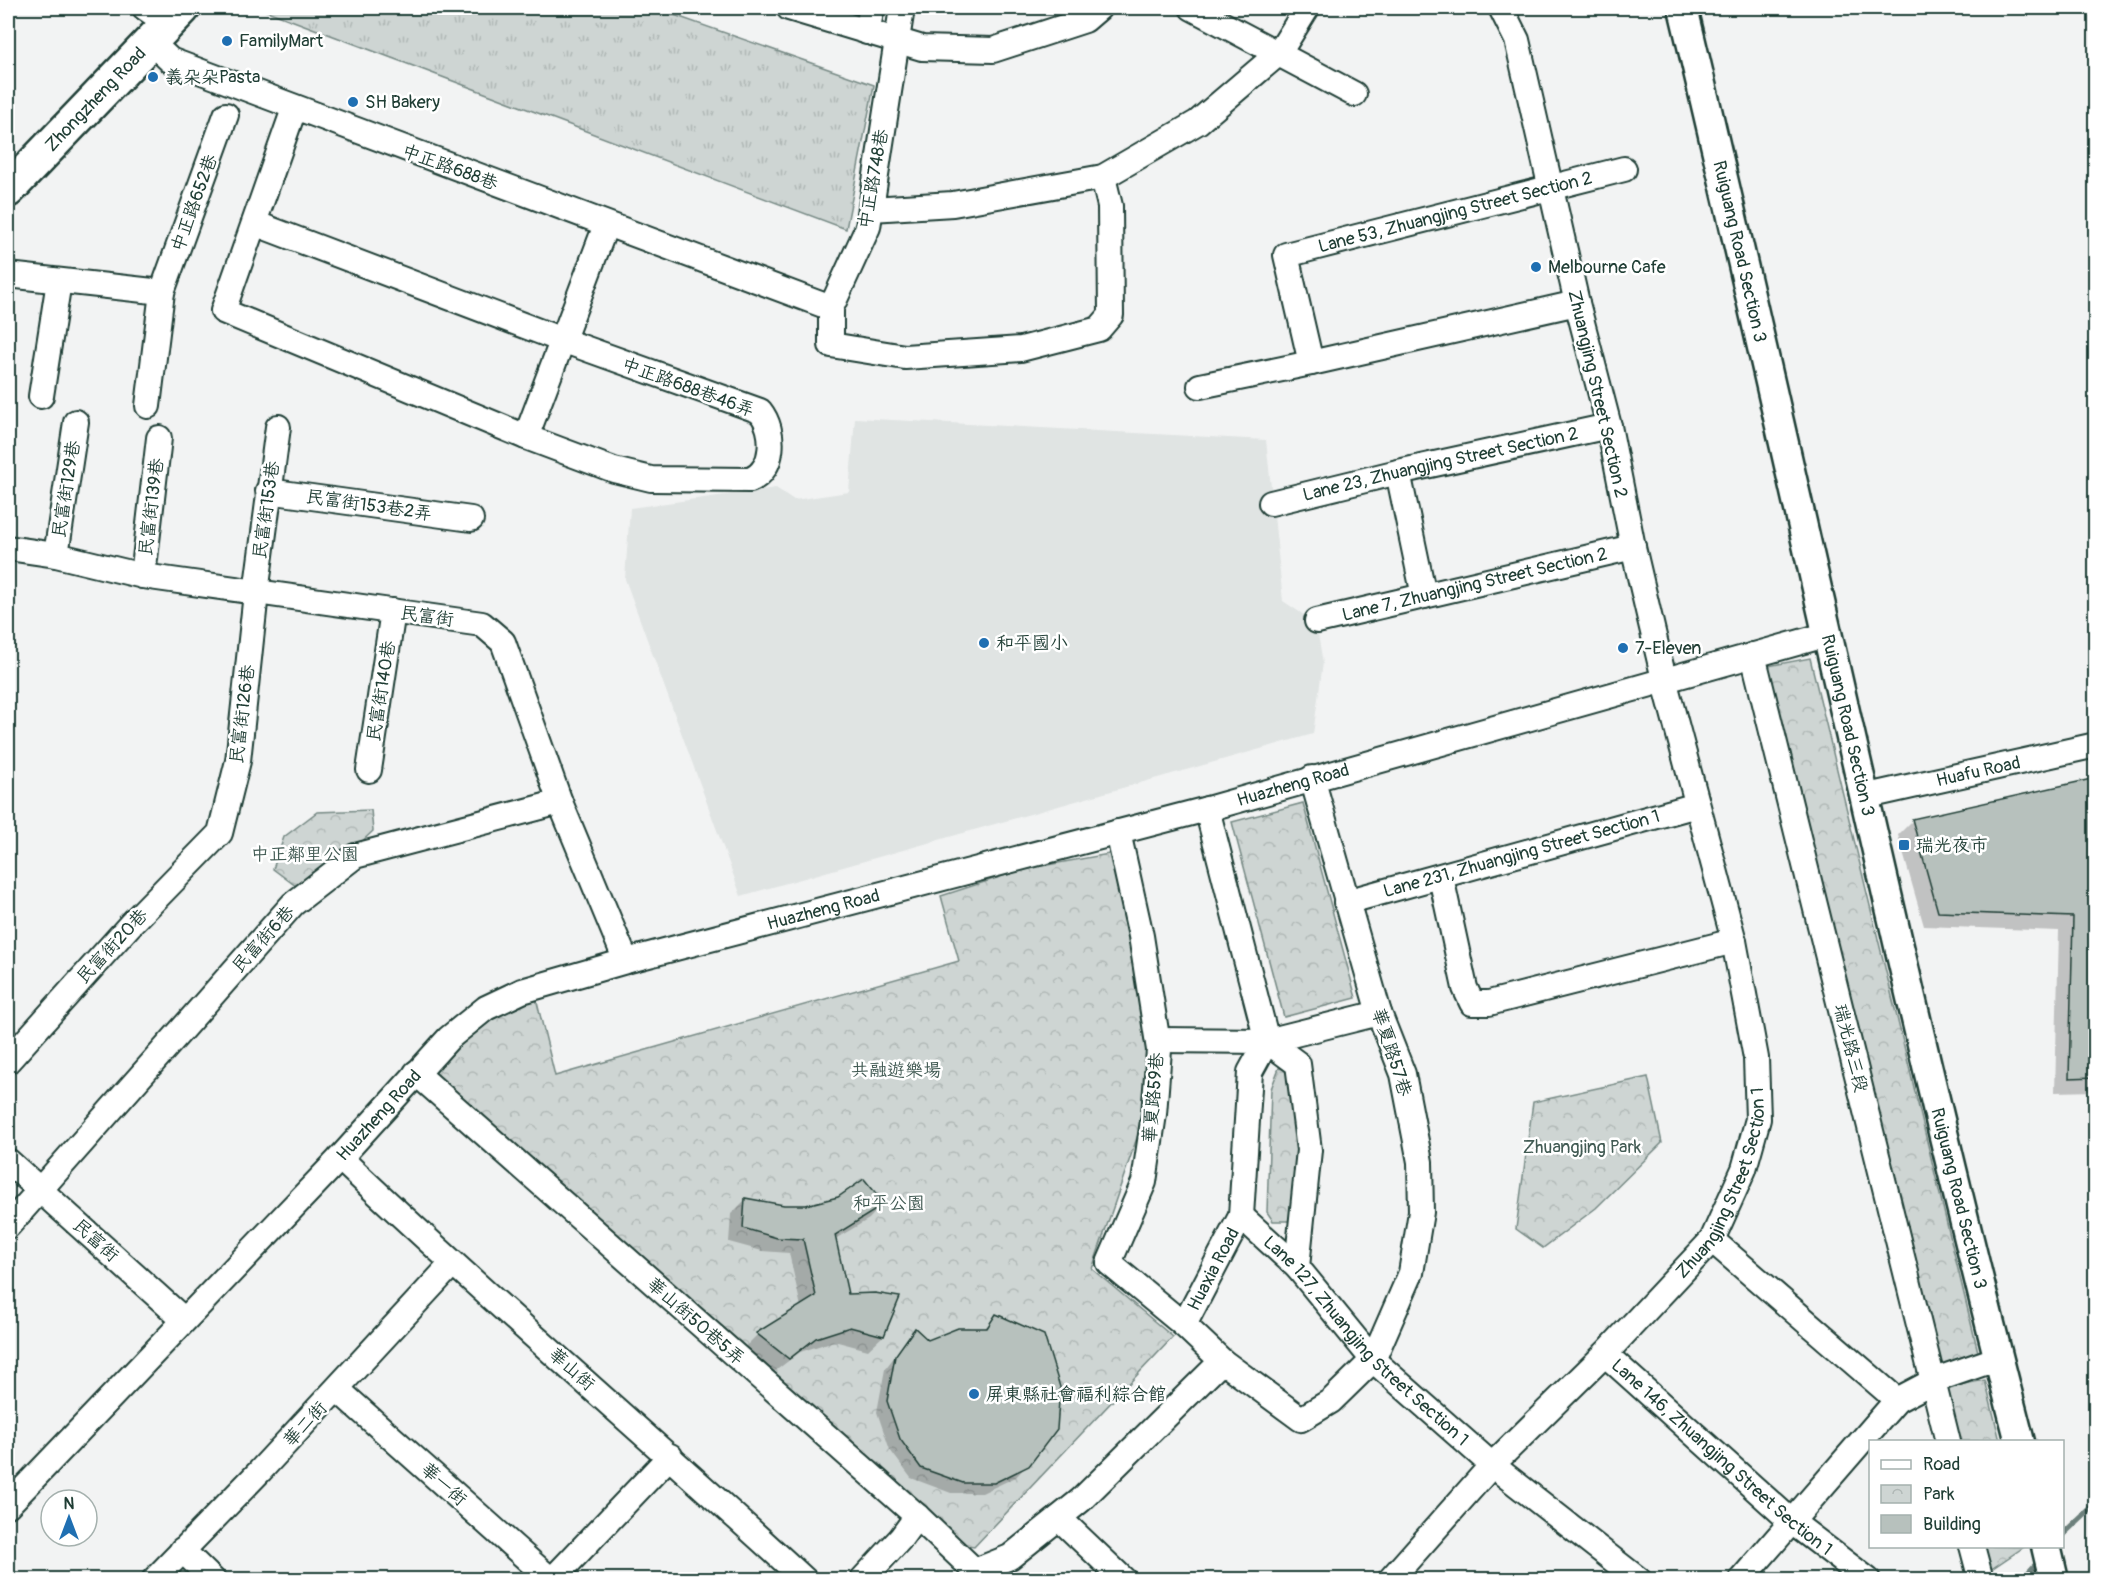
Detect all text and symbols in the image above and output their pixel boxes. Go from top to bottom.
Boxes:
place label: FamilyMart [239,30,324,53]
marker: FamilyMart [220,34,234,48]
street label: Zhongzheng Road [40,42,151,157]
place label: 義朵朵Pasta [165,66,260,89]
marker: 義朵朵Pasta [146,70,160,84]
place label: SH Bakery [365,91,440,114]
marker: SH Bakery [346,95,360,109]
street label: 中正路748巷 [853,127,894,231]
street label: 中正路688巷 [399,139,501,195]
street label: 中正路652巷 [166,151,223,255]
street label: Ruiguang Road Section 3 [1707,158,1772,345]
street label: Lane 53, Zhuangjing Street Section 2 [1316,167,1595,258]
place label: Melbourne Cafe [1548,256,1666,279]
marker: Melbourne Cafe [1529,260,1543,274]
street label: Zhuangjing Street Section 2 [1562,288,1633,500]
street label: 中正路688巷46弄 [618,353,757,422]
street label: Lane 23, Zhuangjing Street Section 2 [1301,422,1580,507]
street label: 民富街129巷 [47,439,86,539]
street label: 民富街139巷 [134,457,169,557]
street label: 民富街153巷 [248,460,285,561]
street label: 民富街153巷2弄 [304,485,433,526]
street label: Lane 7, Zhuangjing Street Section 2 [1340,542,1610,627]
street label: 民富街 [399,601,455,632]
place label: 和平國小 [996,632,1068,655]
street label: Ruiguang Road Section 3 [1816,632,1880,818]
marker: 和平國小 [977,636,991,650]
place label: 7-Eleven [1635,637,1702,660]
street label: 民富街140巷 [362,639,401,743]
marker: 7-Eleven [1616,641,1630,655]
street label: 民富街126巷 [225,663,260,765]
street label: Huafu Road [1934,751,2023,792]
street label: Huazheng Road [1234,759,1352,812]
street label: Lane 231, Zhuangjing Street Section 1 [1381,805,1662,903]
place label: 瑞光夜市 [1916,834,1988,857]
marker: 瑞光夜市 [1897,838,1911,852]
park label: 中正鄰里公園 [251,843,359,866]
street label: Huazheng Road [765,884,882,936]
street label: 民富街6巷 [227,901,300,978]
street label: 民富街20巷 [72,904,153,989]
street label: 瑞光路三段 [1828,1002,1873,1095]
street label: 華夏路57巷 [1366,1005,1417,1099]
street label: 華夏路59巷 [1138,1052,1169,1144]
park label: 共融遊樂場 [851,1059,941,1082]
street label: Huazheng Road [332,1065,427,1166]
street label: Zhuangjing Street Section 1 [1671,1087,1770,1283]
street label: Ruiguang Road Section 3 [1926,1106,1992,1291]
park label: Zhuangjing Park [1523,1136,1642,1159]
park label: 和平公園 [853,1192,925,1215]
street label: 民富街 [68,1214,123,1267]
street label: Huaxia Road [1182,1224,1245,1315]
street label: Lane 127, Zhuangjing Street Section 1 [1258,1231,1473,1451]
street label: 華山街50巷5弄 [642,1273,749,1370]
street label: 華山街 [544,1343,600,1396]
street label: Lane 146, Zhuangjing Street Section 1 [1606,1354,1837,1561]
place label: 屏東縣社會福利綜合館 [986,1383,1166,1406]
marker: 屏東縣社會福利綜合館 [967,1387,981,1401]
street label: 華二街 [279,1397,332,1452]
legend [1869,1440,2064,1548]
text: Road [1923,1453,1960,1476]
street label: 華一街 [416,1458,471,1511]
text: Park [1923,1483,1955,1506]
north arrow [39,1488,99,1548]
text: N [64,1494,75,1514]
text: Building [1923,1513,1981,1536]

